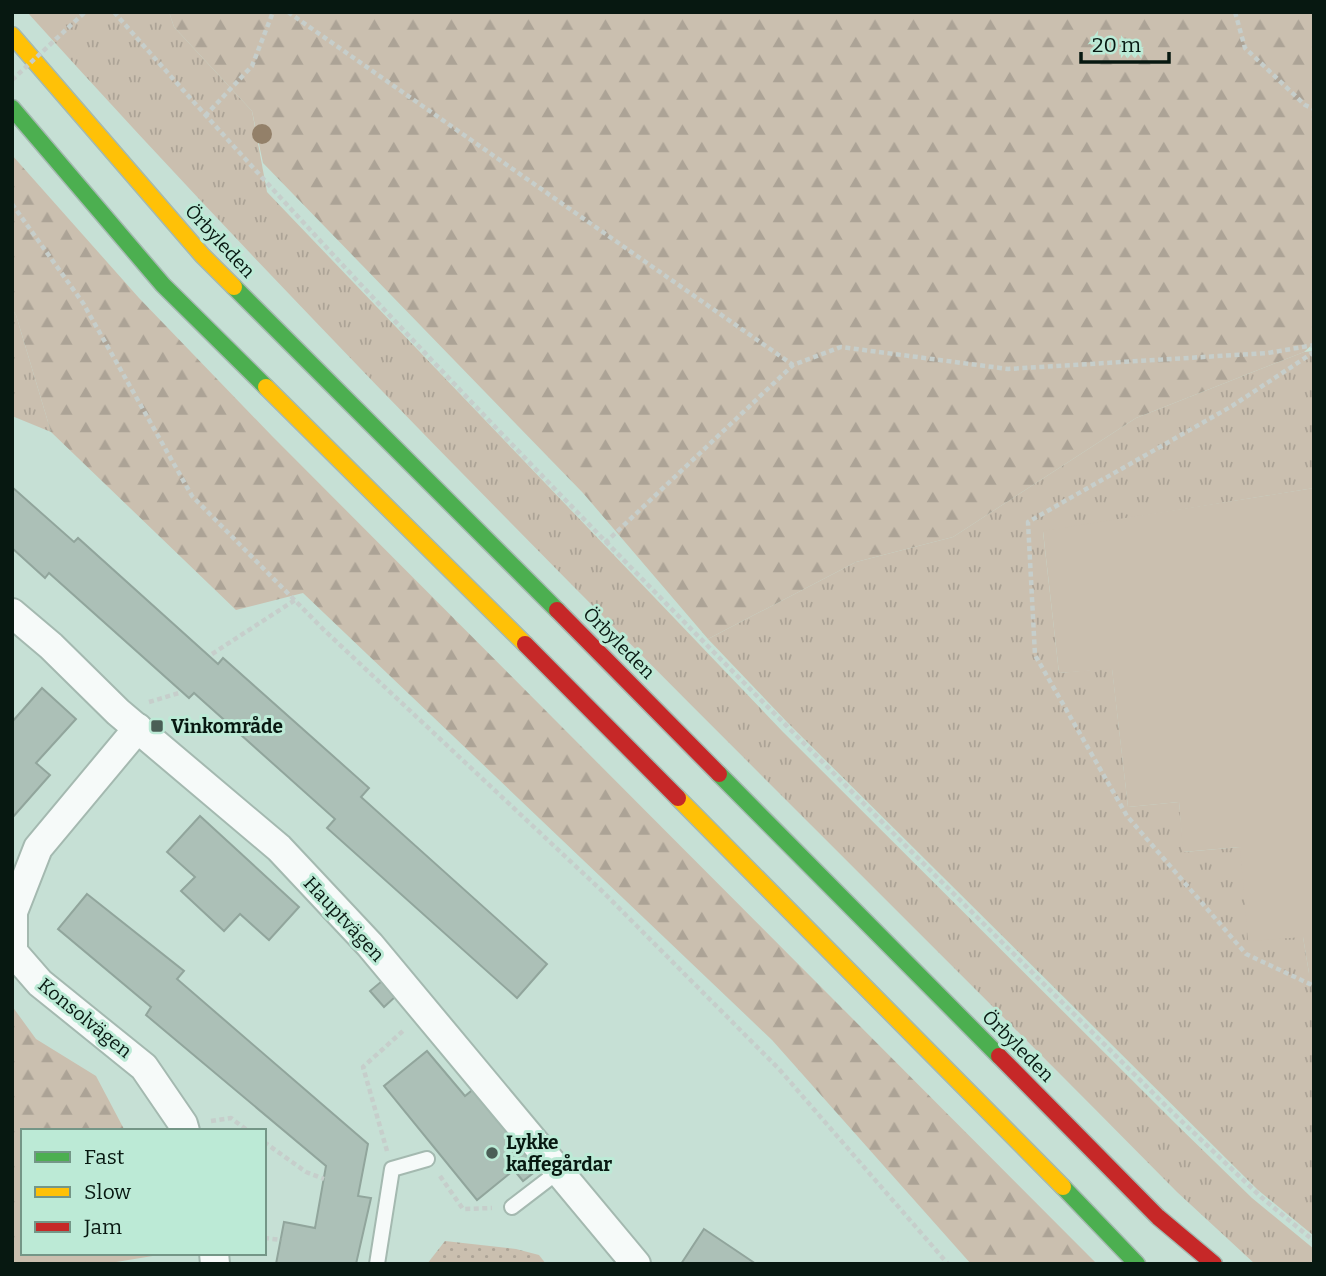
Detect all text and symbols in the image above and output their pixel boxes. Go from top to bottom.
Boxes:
scale bar [1081,21,1168,65]
text: 20 m [1092,32,1141,58]
street label: Örbyleden [180,200,260,282]
street label: Örbyleden [578,602,660,684]
place label: Vinkområde [171,715,283,738]
marker: Vinkområde [149,718,165,734]
street label: Hauptvägen [299,872,389,966]
street label: Konsolvägen [34,973,136,1063]
street label: Örbyleden [977,1005,1059,1087]
legend [21,1129,266,1255]
place label: Lykke kaffegårdar [506,1131,612,1176]
text: Fast [84,1144,125,1170]
marker: Lykke kaffegårdar [484,1145,500,1161]
text: Slow [84,1179,131,1205]
text: Jam [83,1214,122,1240]

